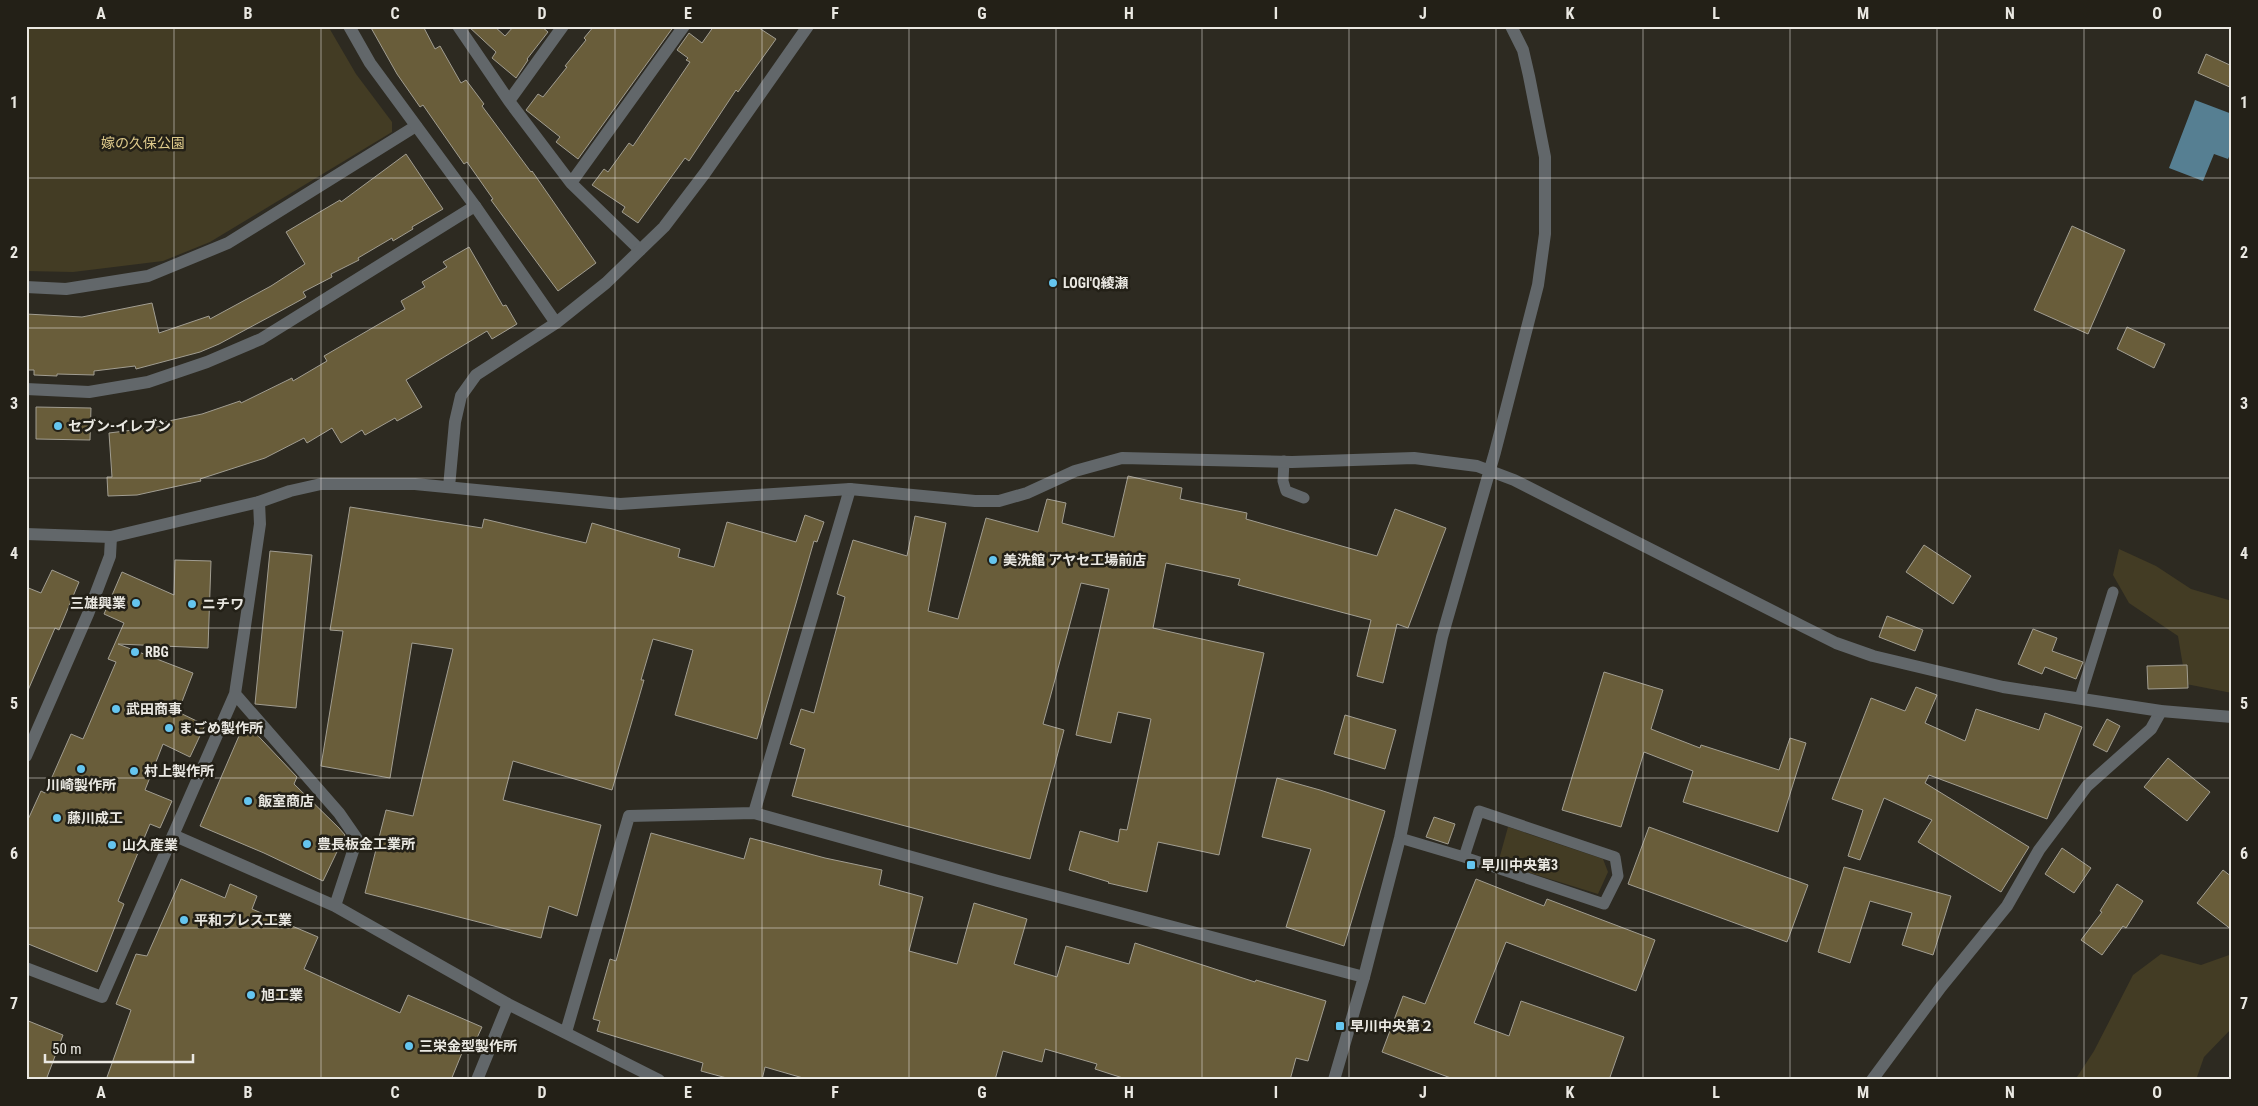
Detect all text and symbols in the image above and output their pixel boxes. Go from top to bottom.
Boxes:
text: A [96,4,106,23]
text: B [244,4,253,23]
text: C [390,4,400,23]
text: D [537,4,547,23]
text: E [684,4,692,23]
text: F [831,4,839,23]
text: G [977,4,987,23]
text: H [1124,4,1134,23]
text: I [1274,4,1278,23]
text: J [1419,4,1427,23]
text: K [1566,4,1575,23]
text: L [1712,4,1720,23]
text: M [1857,4,1869,23]
text: N [2005,4,2015,23]
text: O [2152,4,2162,23]
text: 1 [10,93,18,112]
text: 1 [2240,93,2248,112]
park label: 嫁の久保公園 [101,135,185,151]
text: 2 [10,243,18,262]
text: 2 [2240,243,2248,262]
place label: LOGI'Q綾瀬 [1063,275,1128,291]
marker: LOGI'Q綾瀬 [1047,277,1059,289]
text: 3 [10,394,18,413]
text: 3 [2240,394,2248,413]
place label: セブン-イレブン [68,418,171,434]
marker: セブン-イレブン [52,420,64,432]
text: 4 [10,544,18,563]
text: 4 [2240,544,2248,563]
place label: 美洗館 アヤセ工場前店 [1003,552,1146,568]
marker: 美洗館 アヤセ工場前店 [987,554,999,566]
place label: 三雄興業 [70,595,126,611]
place label: ニチワ [202,596,244,612]
marker: 三雄興業 [130,597,142,609]
marker: ニチワ [186,598,198,610]
place label: RBG [145,644,169,660]
marker: RBG [129,646,141,658]
text: 5 [10,694,18,713]
text: 5 [2240,694,2248,713]
place label: 武田商事 [126,701,182,717]
marker: 武田商事 [110,703,122,715]
place label: まごめ製作所 [179,720,263,736]
marker: まごめ製作所 [163,722,175,734]
marker: 川崎製作所 [75,763,87,775]
place label: 村上製作所 [144,763,214,779]
marker: 村上製作所 [128,765,140,777]
place label: 川崎製作所 [46,777,116,793]
place label: 飯室商店 [258,793,314,809]
marker: 飯室商店 [242,795,254,807]
place label: 藤川成工 [67,810,123,826]
marker: 藤川成工 [51,812,63,824]
place label: 豊長板金工業所 [317,836,415,852]
place label: 山久産業 [122,837,178,853]
marker: 豊長板金工業所 [301,838,313,850]
marker: 山久産業 [106,839,118,851]
text: 6 [10,844,18,863]
text: 6 [2240,844,2248,863]
place label: 早川中央第3 [1481,857,1558,873]
marker: 早川中央第3 [1465,859,1477,871]
place label: 平和プレス工業 [194,912,292,928]
marker: 平和プレス工業 [178,914,190,926]
place label: 旭工業 [261,987,303,1003]
marker: 旭工業 [245,989,257,1001]
text: 7 [10,994,18,1013]
text: 7 [2240,994,2248,1013]
place label: 早川中央第２ [1350,1018,1434,1034]
marker: 早川中央第２ [1334,1020,1346,1032]
scale bar [45,1031,192,1063]
place label: 三栄金型製作所 [419,1038,517,1054]
text: 50 m [52,1040,82,1058]
marker: 三栄金型製作所 [403,1040,415,1052]
text: A [96,1083,106,1102]
text: B [244,1083,253,1102]
text: C [390,1083,400,1102]
text: D [537,1083,547,1102]
text: E [684,1083,692,1102]
text: F [831,1083,839,1102]
text: G [977,1083,987,1102]
text: H [1124,1083,1134,1102]
text: I [1274,1083,1278,1102]
text: J [1419,1083,1427,1102]
text: K [1566,1083,1575,1102]
text: L [1712,1083,1720,1102]
text: M [1857,1083,1869,1102]
text: N [2005,1083,2015,1102]
text: O [2152,1083,2162,1102]

